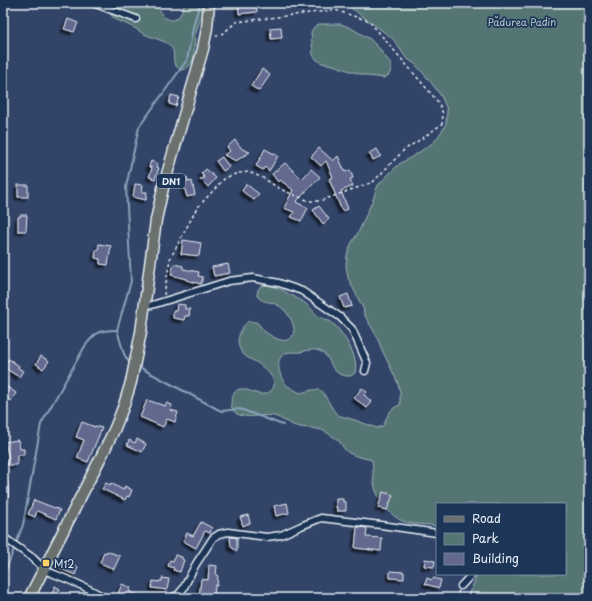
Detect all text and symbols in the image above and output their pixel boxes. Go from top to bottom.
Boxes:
park label: Pădurea Padin [488,14,556,29]
road number: DN1 [157,174,185,188]
legend [436,503,566,575]
text: Road [472,509,501,527]
text: Park [472,529,499,547]
text: Building [472,549,519,567]
place label: M12 [54,556,74,571]
marker: M12 [41,558,51,568]

